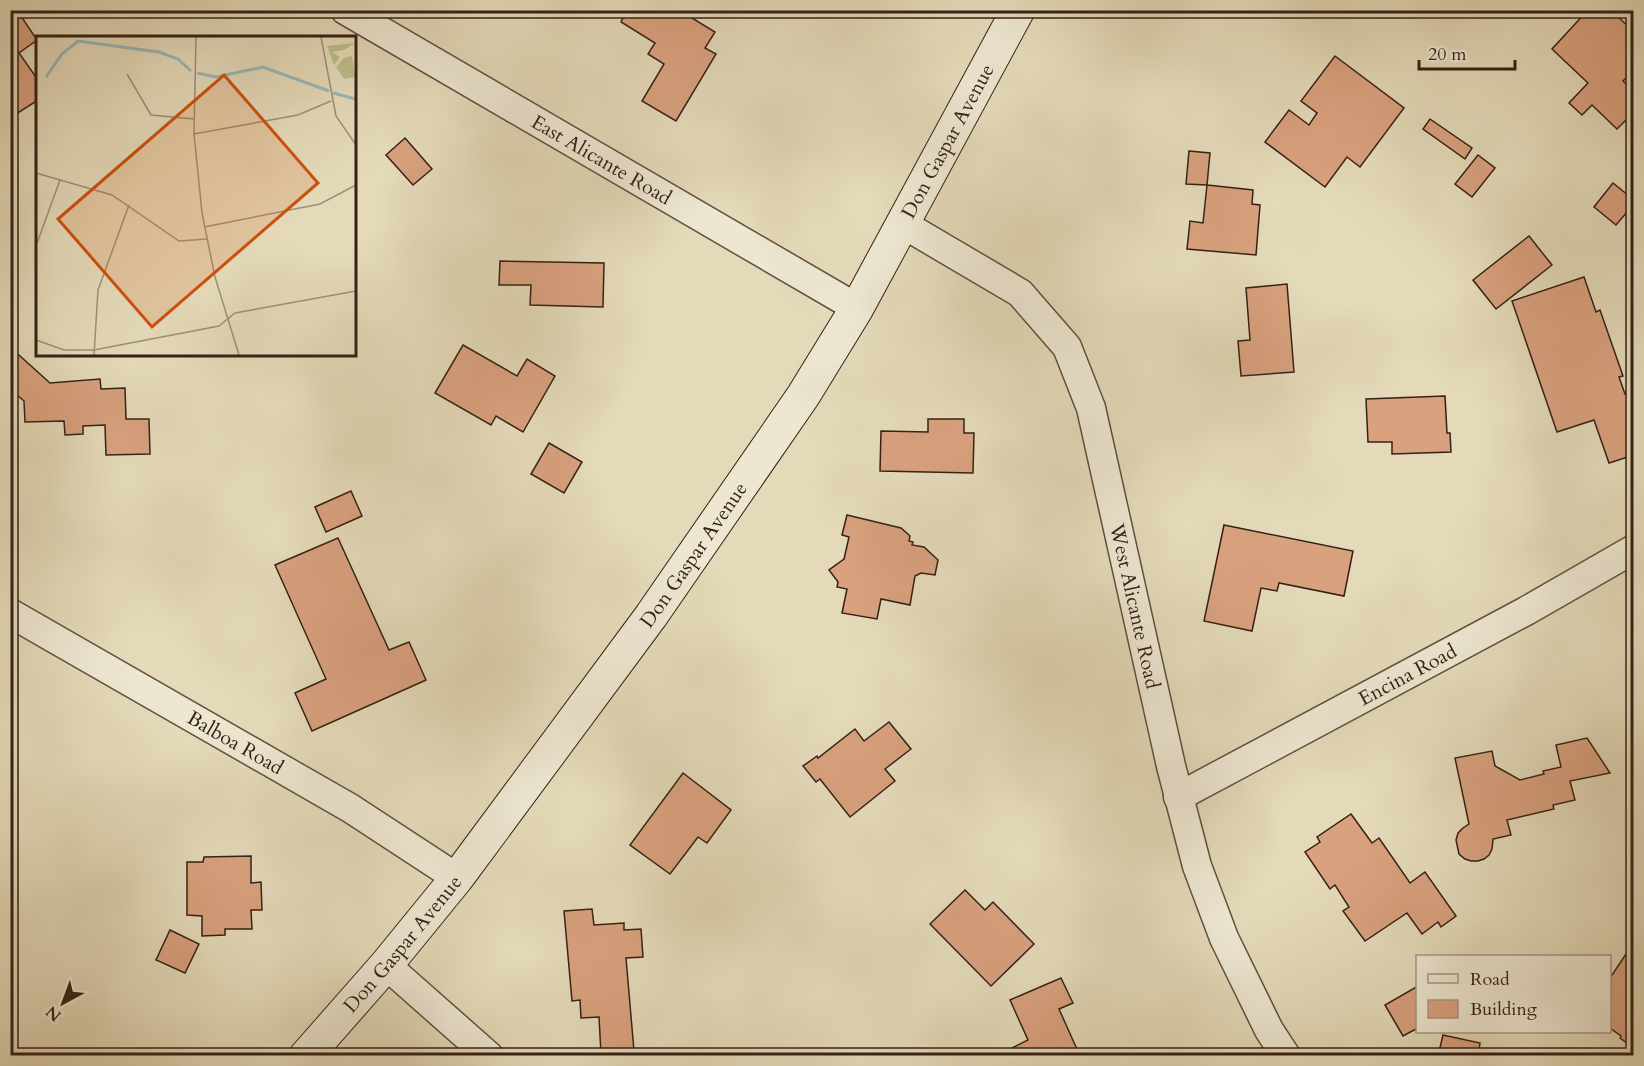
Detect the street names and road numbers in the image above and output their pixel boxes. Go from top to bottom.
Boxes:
street label: Don Gaspar Avenue [895,59,1000,223]
street label: East Alicante Road [526,108,677,211]
street label: Don Gaspar Avenue [633,476,753,633]
street label: West Alicante Road [1104,520,1167,692]
street label: Encina Road [1353,637,1462,712]
street label: Balboa Road [182,704,289,781]
street label: Don Gaspar Avenue [337,869,468,1018]

